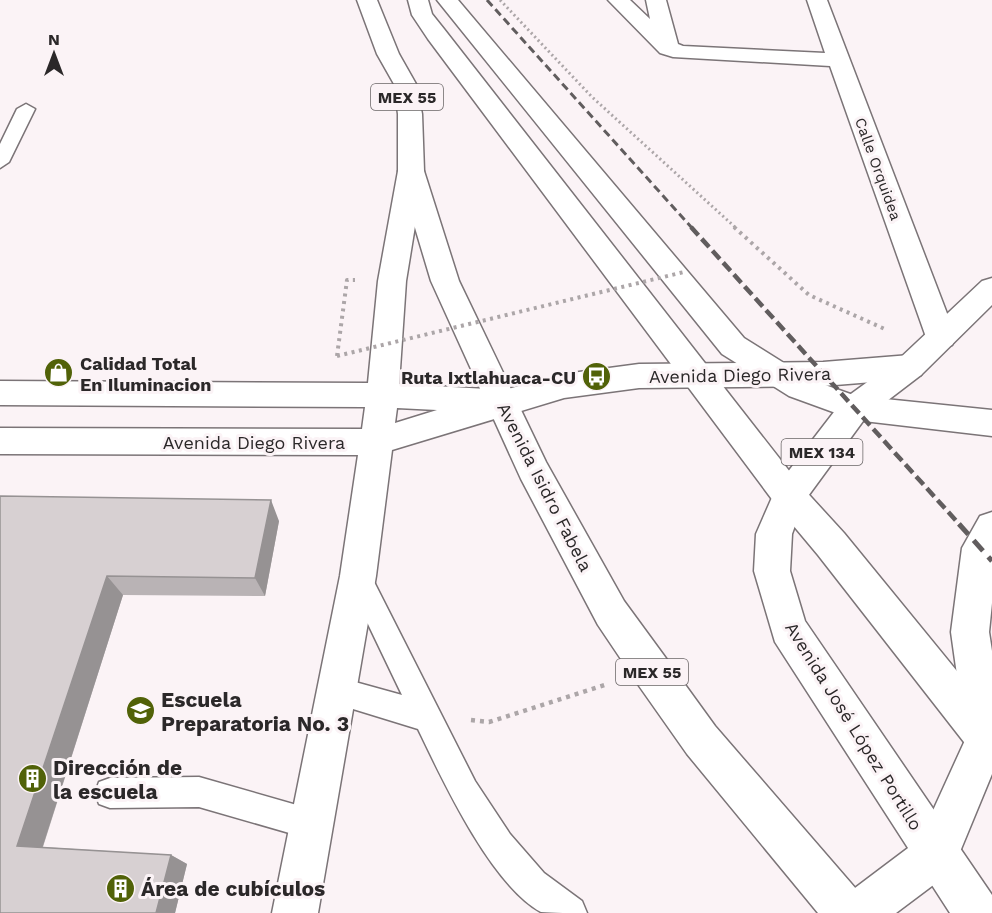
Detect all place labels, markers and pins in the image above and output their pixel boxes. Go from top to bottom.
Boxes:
place label: Calidad Total En Iluminacion [80,353,211,395]
shop icon: Calidad Total En Iluminacion [43,357,75,389]
bus stop icon: Ruta Ixtlahuaca-CU [581,361,613,393]
place label: Ruta Ixtlahuaca-CU [401,367,576,388]
place label: Escuela Preparatoria No. 3 [161,687,349,736]
school or university icon: Escuela Preparatoria No. 3 [124,695,156,727]
place label: Dirección de la escuela [53,755,182,804]
building icon: Dirección de la escuela [16,763,48,795]
building icon: Área de cubículos [104,872,136,904]
place label: Área de cubículos [141,876,325,901]

